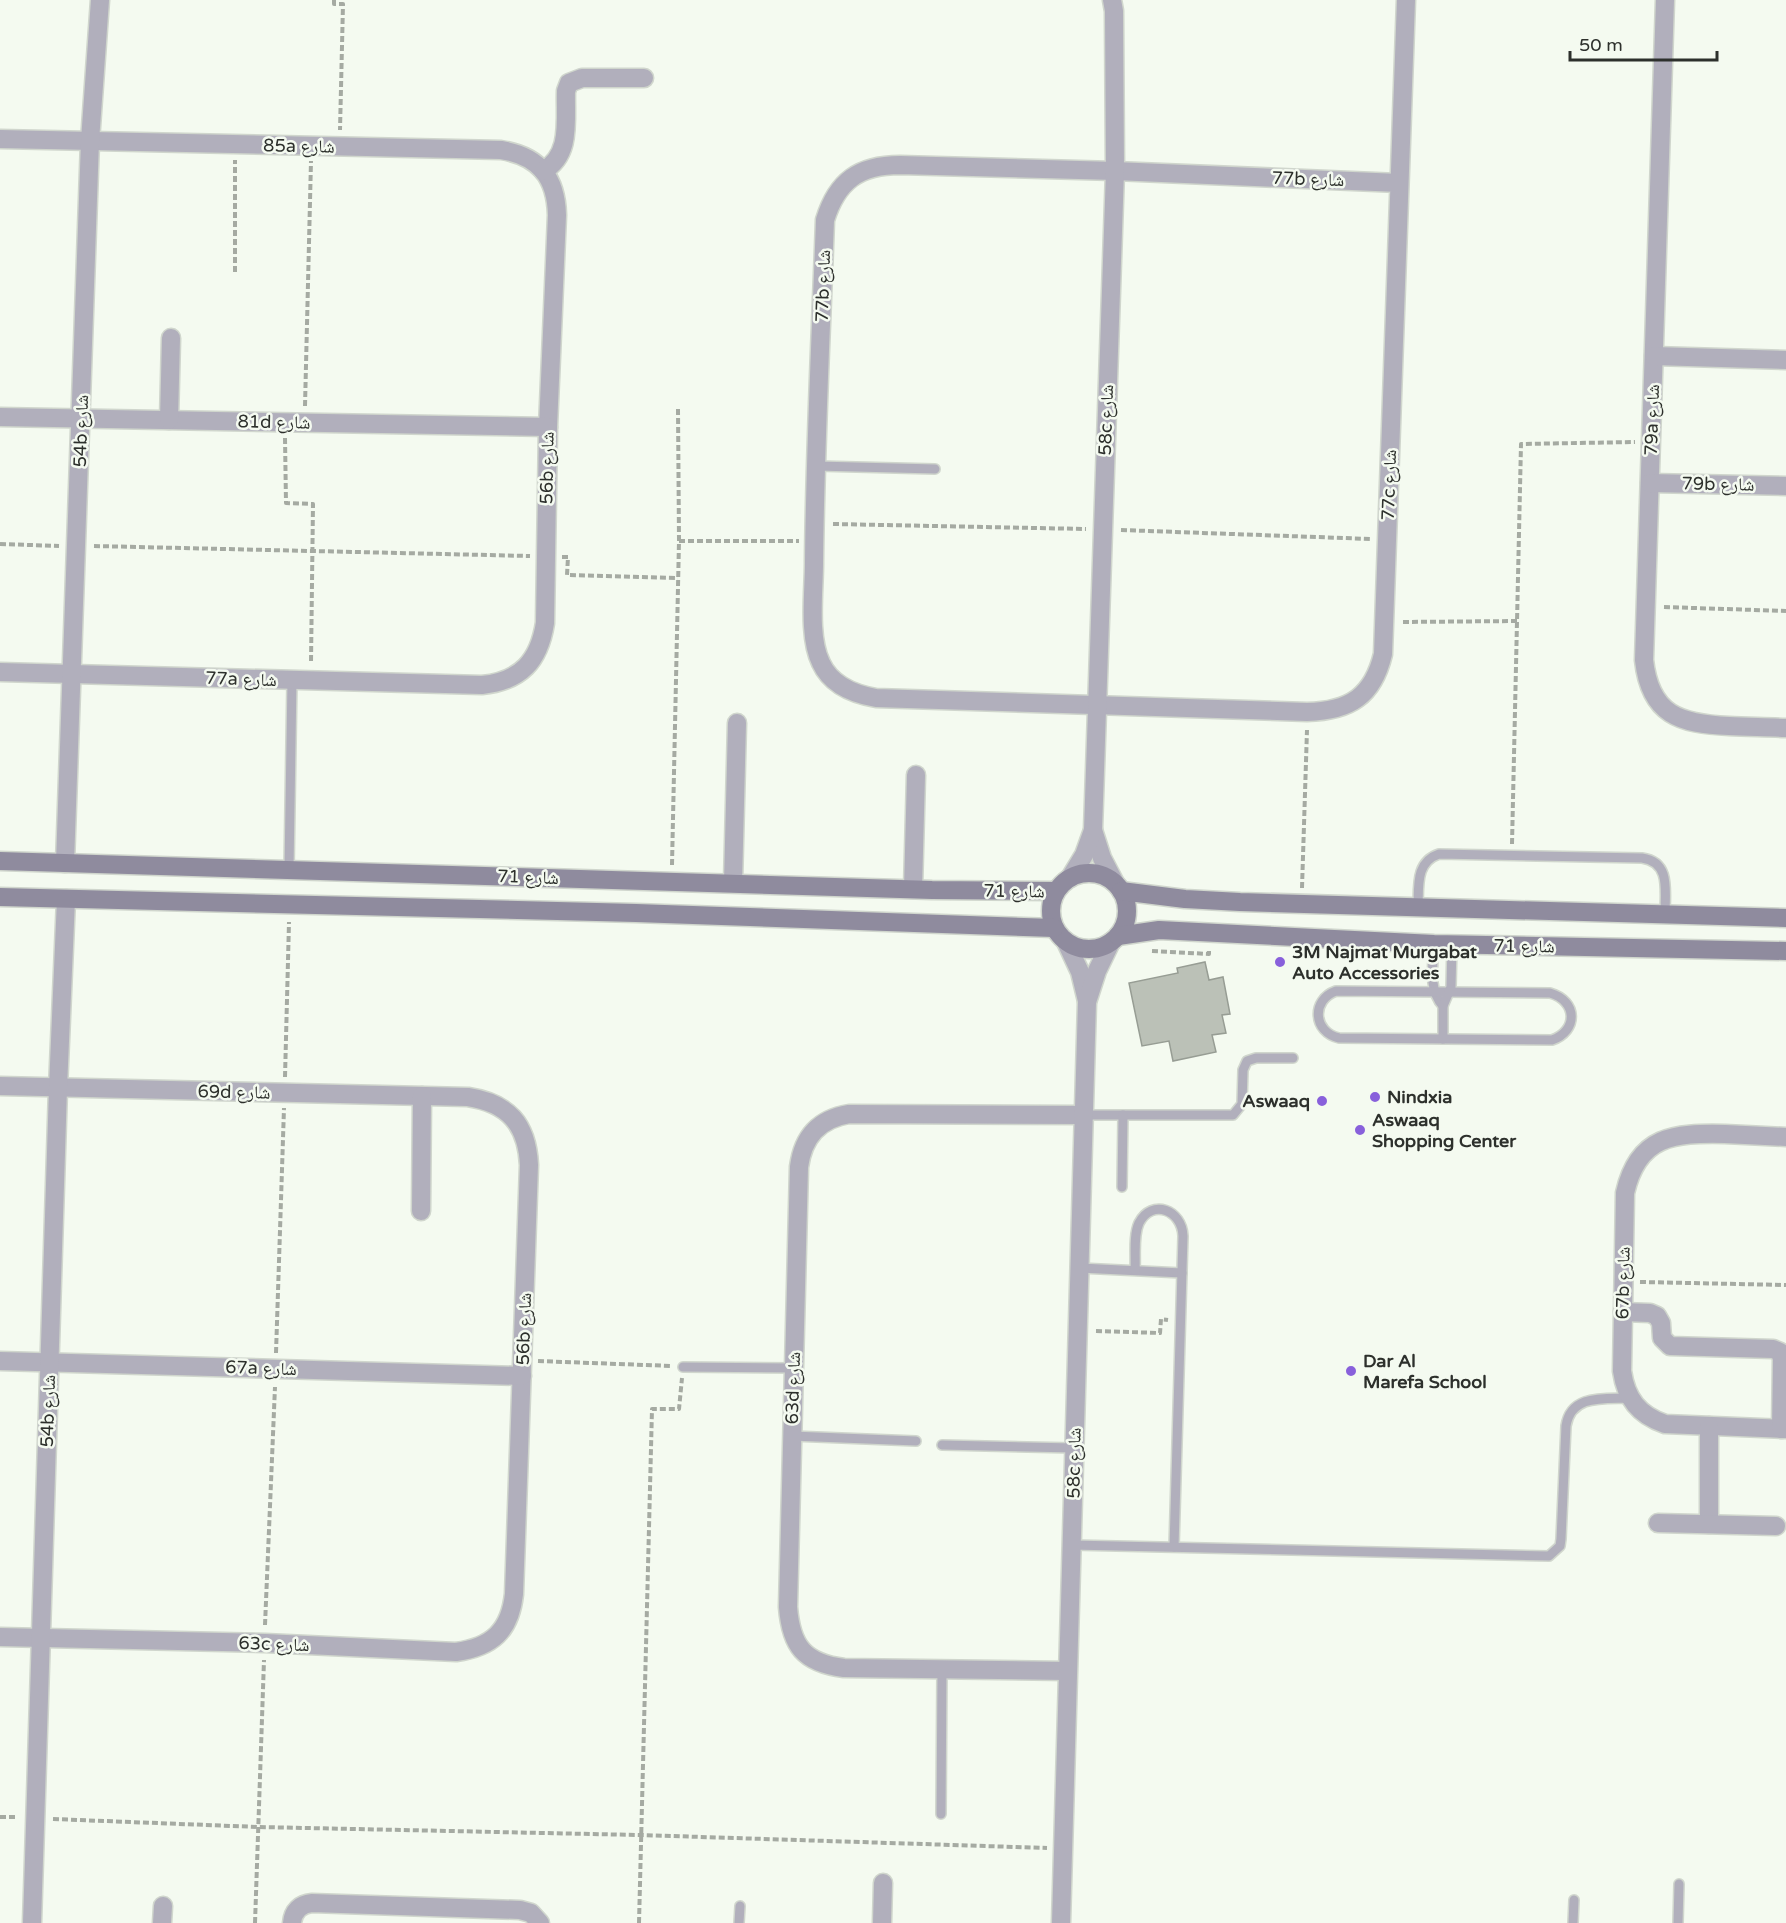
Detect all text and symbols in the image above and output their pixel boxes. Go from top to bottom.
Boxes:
scale bar [1570,24,1717,62]
text: 50 m [1579,34,1623,56]
street label: 85a شارع [263,134,335,158]
street label: 77b شارع [1271,167,1345,191]
street label: 77b شارع [811,249,835,323]
street label: 58c شارع [1094,384,1118,456]
street label: 79a شارع [1640,384,1664,456]
street label: 54b شارع [69,394,93,468]
street label: 81d شارع [237,410,311,434]
street label: 56b شارع [535,431,559,505]
street label: 77c شارع [1377,449,1401,521]
street label: 79b شارع [1681,472,1755,496]
street label: 77a شارع [205,667,277,691]
street label: شارع 71 [497,865,559,889]
street label: شارع 71 [983,879,1045,903]
street label: شارع 71 [1493,934,1555,958]
place label: 3M Najmat Murgabat Auto Accessories [1292,941,1477,984]
marker: 3M Najmat Murgabat Auto Accessories [1273,955,1287,969]
street label: 69d شارع [197,1080,271,1104]
place label: Nindxia [1387,1086,1452,1108]
place label: Aswaaq [1242,1090,1310,1112]
marker: Nindxia [1368,1090,1382,1104]
marker: Aswaaq [1315,1094,1329,1108]
place label: Aswaaq Shopping Center [1372,1109,1517,1152]
marker: Aswaaq Shopping Center [1353,1123,1367,1137]
street label: 67b شارع [1611,1246,1635,1320]
street label: 56b شارع [512,1292,536,1366]
place label: Dar Al Marefa School [1363,1350,1487,1393]
street label: 63d شارع [781,1351,805,1425]
street label: 67a شارع [225,1356,297,1380]
marker: Dar Al Marefa School [1344,1364,1358,1378]
street label: 54b شارع [36,1374,60,1448]
street label: 58c شارع [1062,1427,1086,1499]
street label: 63c شارع [238,1632,310,1656]

